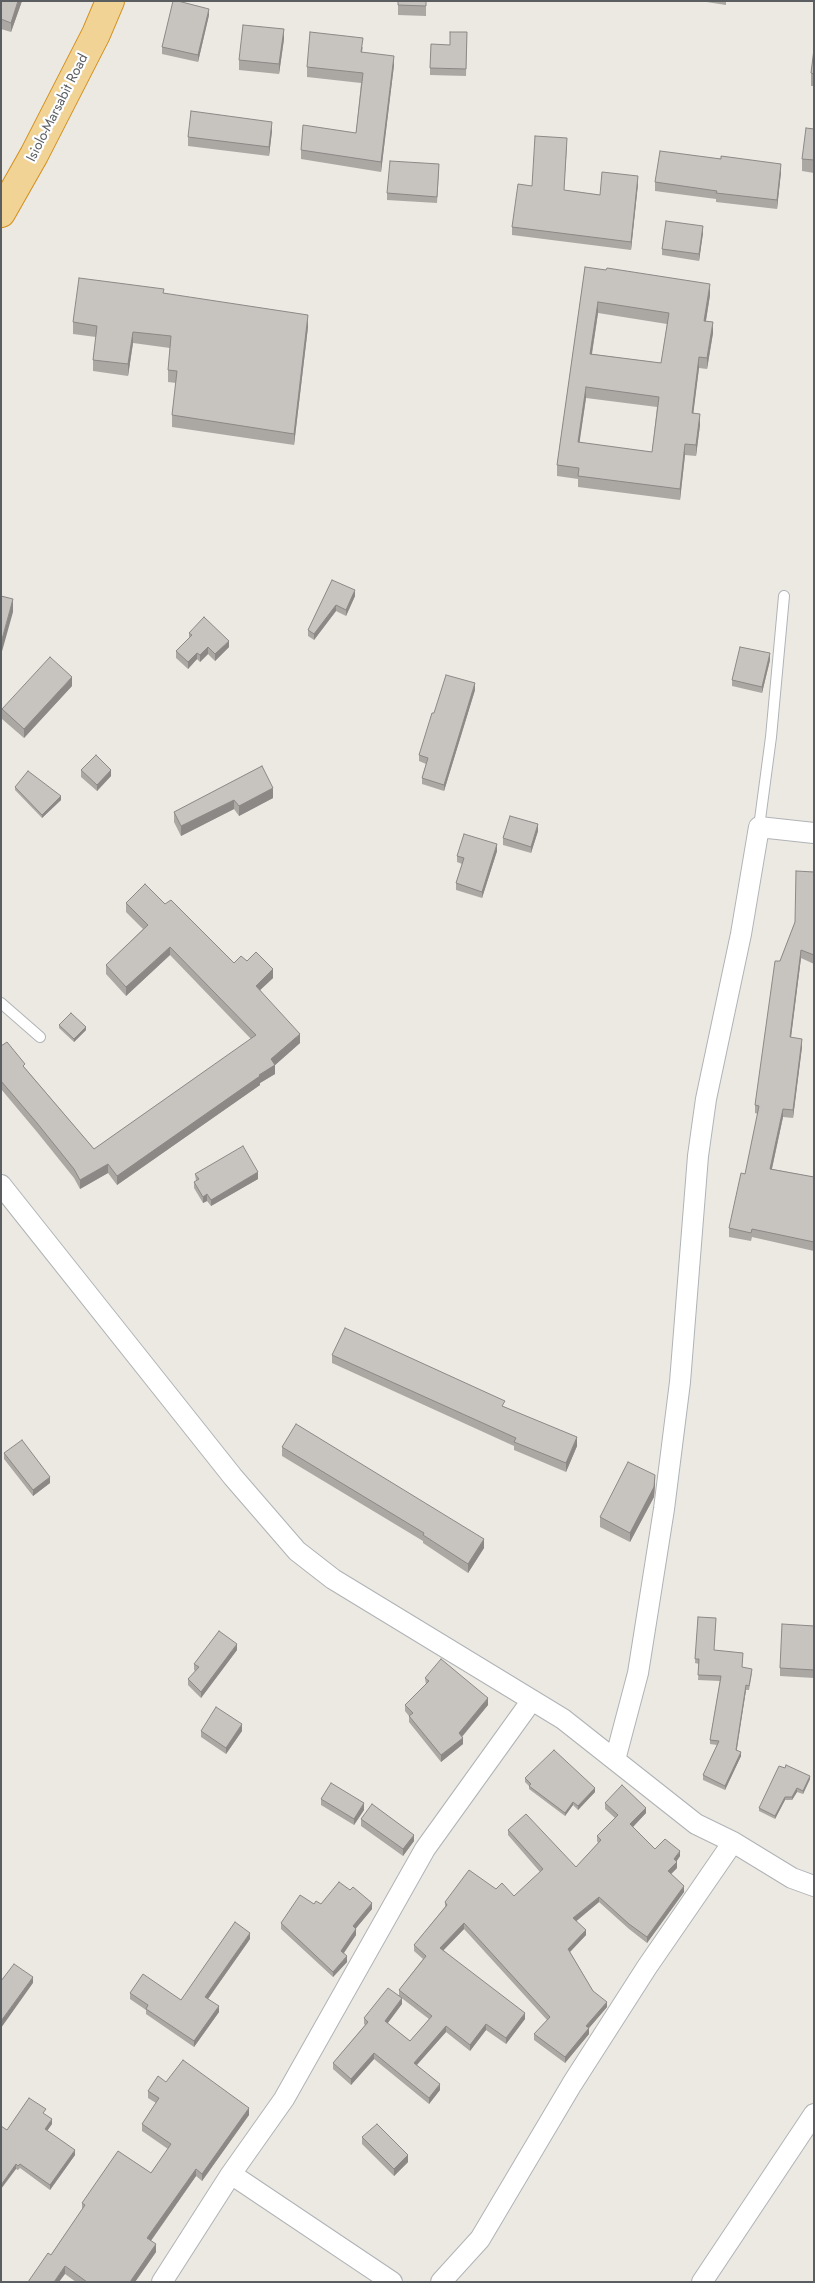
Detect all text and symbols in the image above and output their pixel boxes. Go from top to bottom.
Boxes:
street label: Isiolo-Marsabit Road [24,51,92,165]

